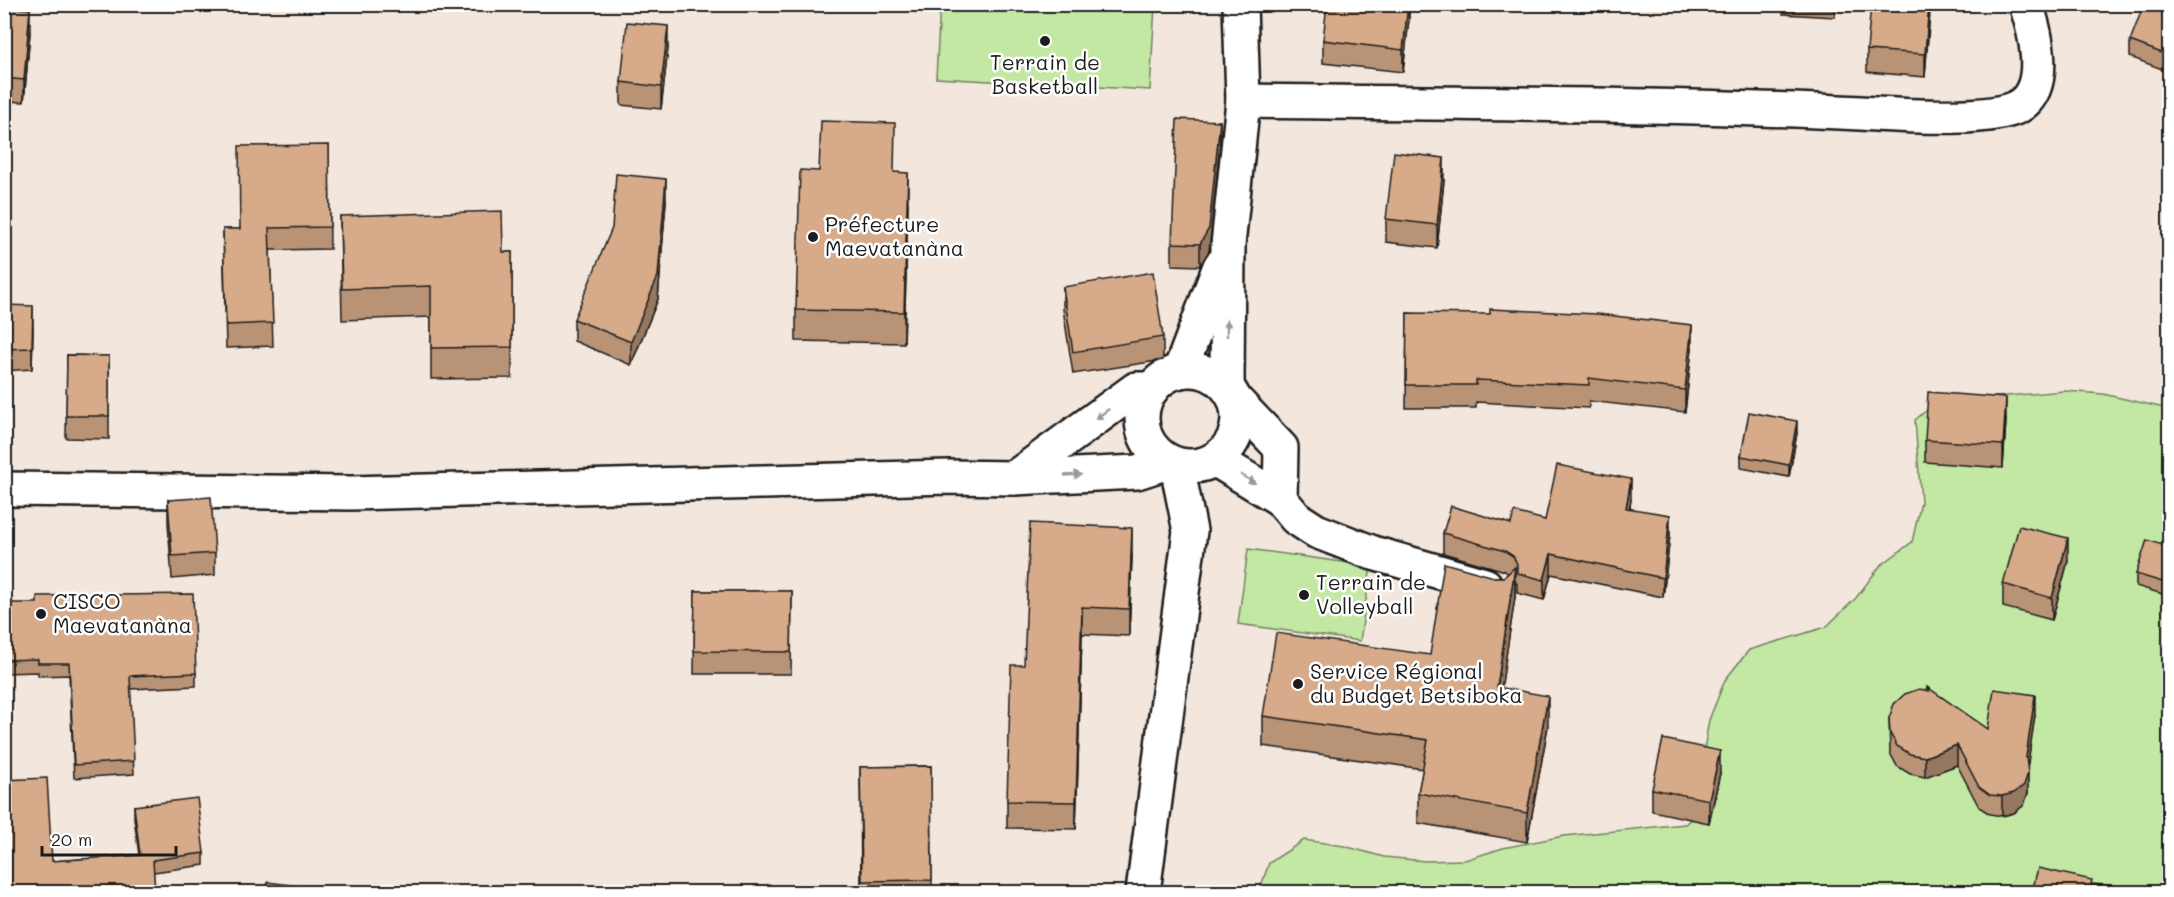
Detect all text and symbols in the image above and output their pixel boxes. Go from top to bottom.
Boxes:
marker: Terrain de Basketball [1038,34,1052,48]
place label: Terrain de Basketball [990,48,1100,99]
place label: Préfecture Maevatanàna [825,210,964,261]
marker: Préfecture Maevatanàna [806,230,820,244]
one-way arrow [1222,318,1232,337]
one-way arrow [1094,407,1109,419]
one-way arrow [1063,471,1082,480]
one-way arrow [1240,474,1256,485]
place label: Terrain de Volleyball [1316,568,1426,619]
place label: CISCO Maevatanàna [53,587,192,638]
marker: Terrain de Volleyball [1297,588,1311,602]
marker: CISCO Maevatanàna [34,607,48,621]
place label: Service Régional du Budget Betsiboka [1310,657,1522,708]
marker: Service Régional du Budget Betsiboka [1291,677,1305,691]
scale bar [42,819,176,857]
text: 20 m [51,827,92,851]

